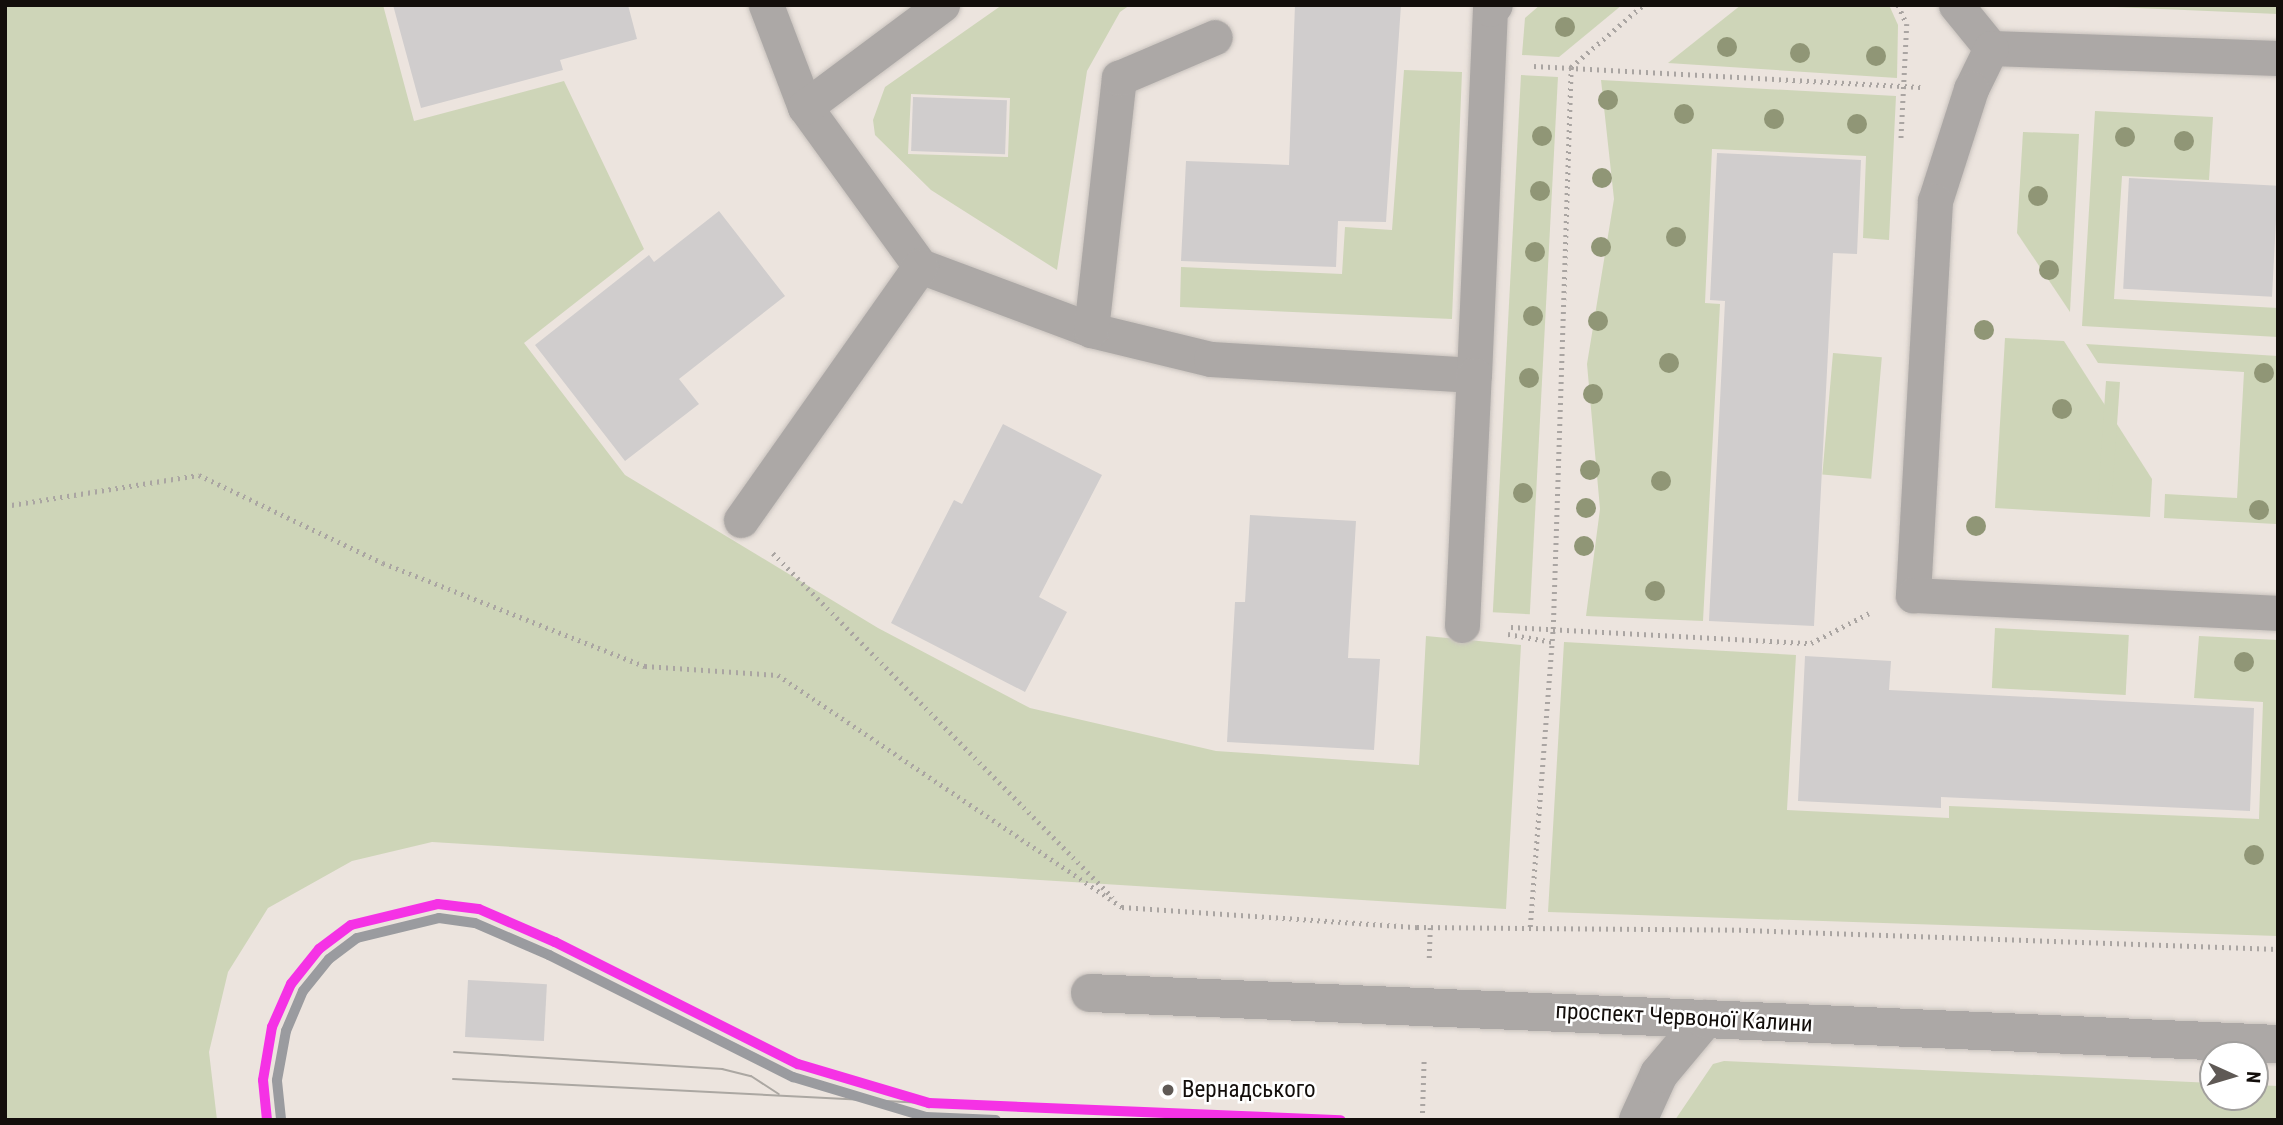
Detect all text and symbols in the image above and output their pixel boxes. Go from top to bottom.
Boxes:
street label: проспект Червоної Калини [1555,997,1813,1039]
north arrow [2199,1041,2269,1111]
text: N [2242,1071,2265,1084]
place label: Вернадського [1182,1076,1316,1104]
marker: Вернадського [1160,1082,1176,1098]

